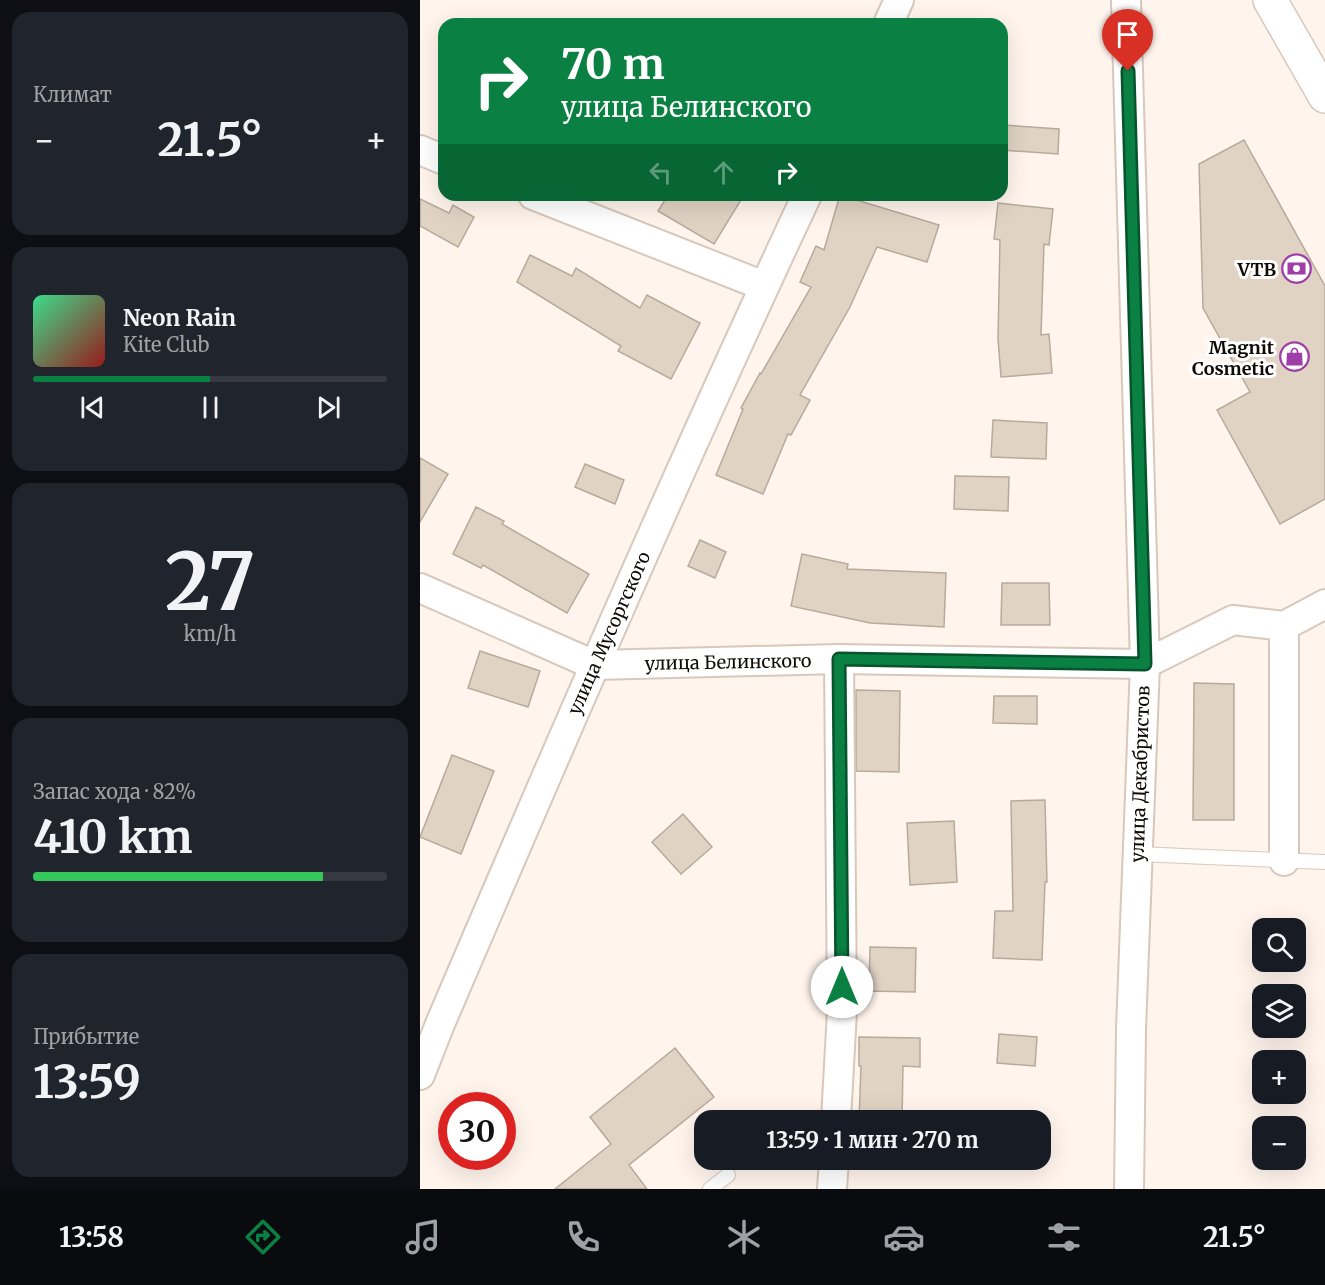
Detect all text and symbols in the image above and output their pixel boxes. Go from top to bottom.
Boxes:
pin [1102,9,1153,71]
icon: arrive [1111,18,1144,51]
text: 70 m [561,38,665,90]
icon: right [462,42,540,120]
text: Климат [33,82,112,107]
text: улица Белинского [561,90,811,124]
text: 21.5° [158,112,262,168]
text: − [33,120,55,161]
text: + [365,120,387,161]
icon: left [644,156,677,189]
icon: ahead [707,156,740,189]
icon: right [770,156,803,189]
bank icon: VTB [1281,253,1313,285]
place label: VTB [1236,258,1276,281]
text: Neon Rain [123,304,236,332]
text: Kite Club [123,332,209,357]
place label: Magnit Cosmetic [1192,336,1275,380]
shop icon: Magnit Cosmetic [1279,341,1311,373]
icon: previous [76,391,109,424]
icon: pause [194,391,227,424]
icon: next [312,391,345,424]
text: 27 [165,533,255,631]
street label: улица Мусоргского [563,548,655,718]
text: km/h [184,621,236,646]
street label: улица Белинского [644,649,812,675]
street label: улица Декабристов [1125,685,1155,863]
text: Запас хода · 82% [33,779,196,804]
text: 410 km [33,809,193,865]
map controls [1252,918,1306,1170]
button: search [1252,918,1306,972]
position arrow [810,955,874,1019]
button: layers [1252,984,1306,1038]
text: Прибытие [33,1024,139,1049]
button: + [1252,1050,1306,1104]
text: 13:59 [33,1054,141,1110]
speed limit sign: 30 [438,1092,516,1170]
button: − [1252,1116,1306,1170]
text: 13:59 · 1 мин · 270 m [766,1126,979,1154]
icon: directions [242,1216,284,1258]
icon: music [402,1216,444,1258]
icon: phone [562,1216,604,1258]
icon: climate [723,1216,765,1258]
icon: car [883,1216,925,1258]
icon: filters [1043,1216,1085,1258]
text: 13:58 [59,1220,124,1254]
text: 21.5° [1203,1220,1266,1254]

